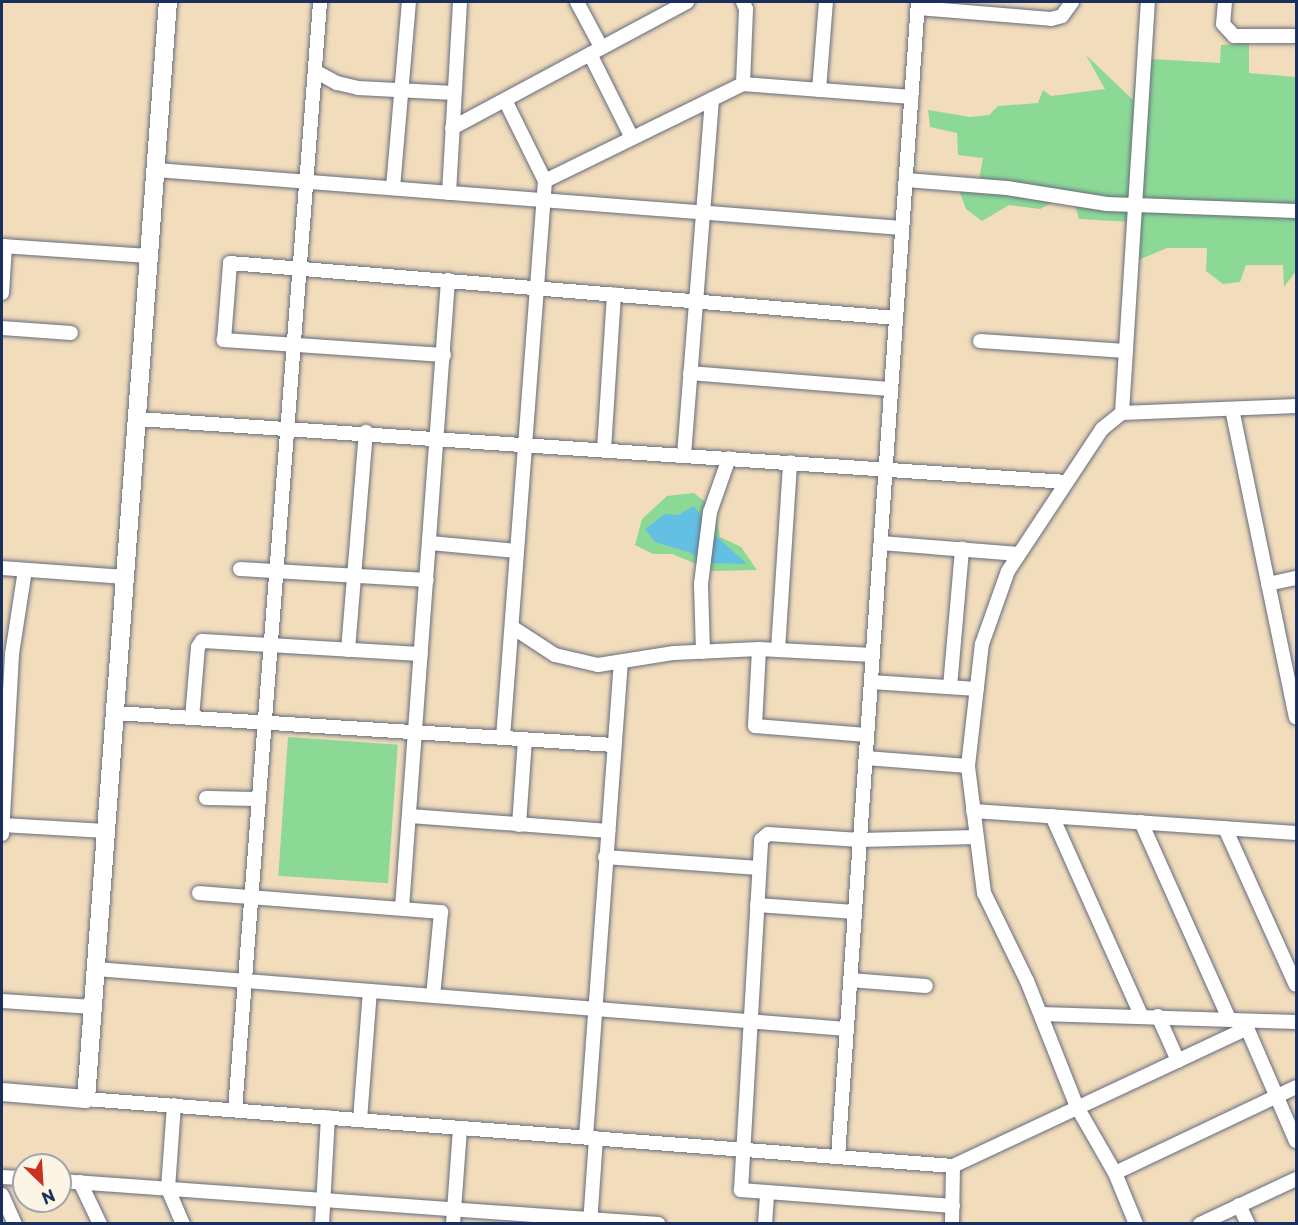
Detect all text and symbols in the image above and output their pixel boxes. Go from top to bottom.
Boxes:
north arrow [12,1153,72,1213]
text: N [38,1184,60,1211]

